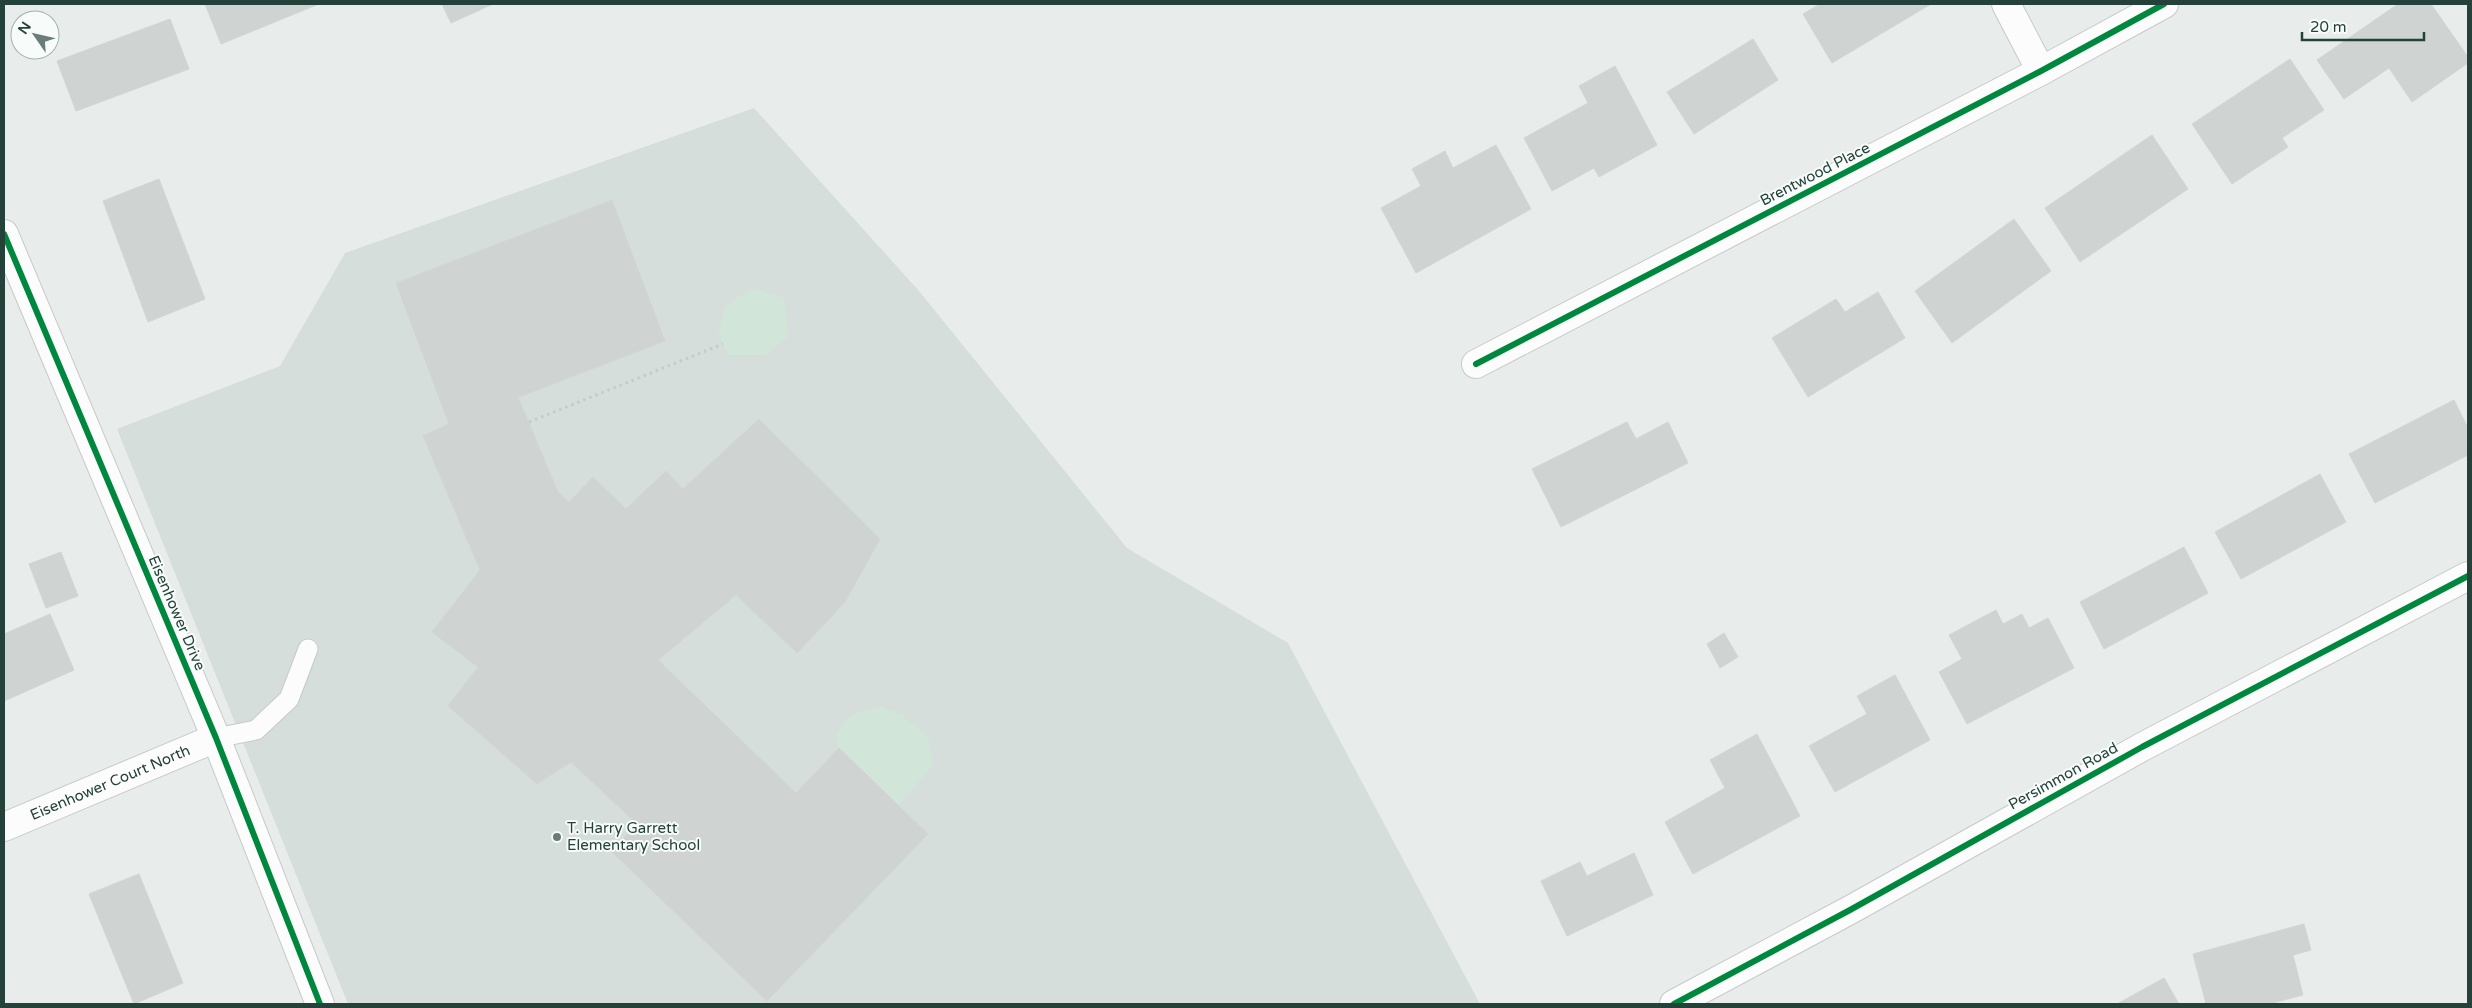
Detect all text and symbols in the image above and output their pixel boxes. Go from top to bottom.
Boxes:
north arrow [10,10,60,60]
scale bar [2302,10,2424,42]
text: 20 m [2310,18,2347,36]
text: N [14,19,35,37]
street label: Brentwood Place [1757,139,1873,209]
street label: Eisenhower Drive [145,553,209,673]
street label: Persimmon Road [2005,738,2121,814]
street label: Eisenhower Court North [27,741,193,824]
place label: T. Harry Garrett Elementary School [567,819,700,854]
marker: T. Harry Garrett Elementary School [551,831,563,843]

